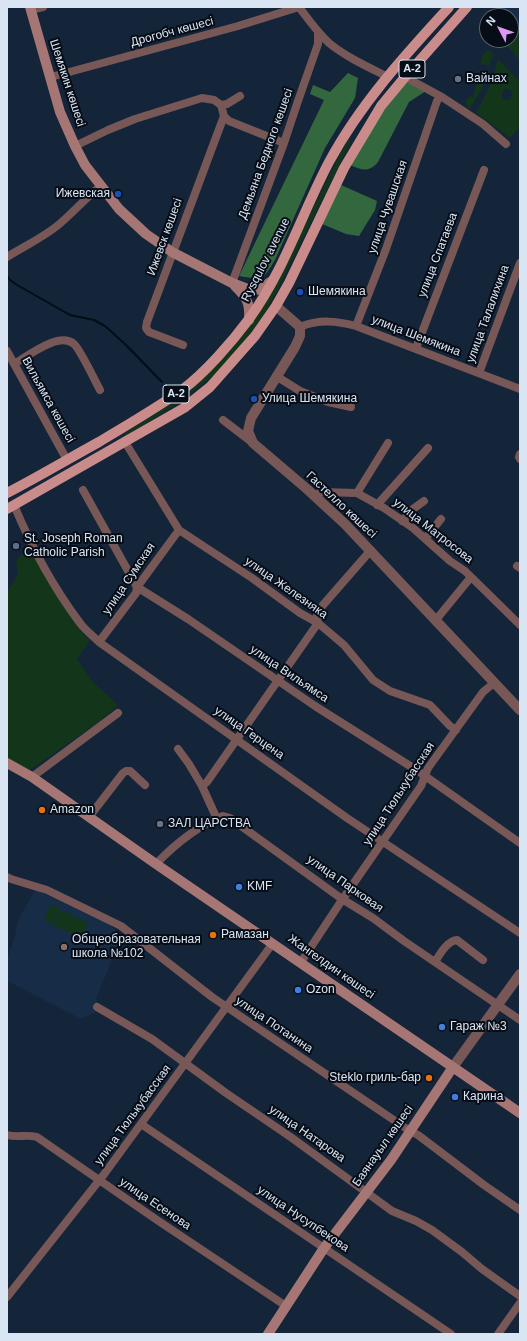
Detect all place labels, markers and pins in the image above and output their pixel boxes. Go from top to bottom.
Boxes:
place label: Вайнах [466,72,507,86]
marker: Вайнах [453,74,463,84]
place label: Ижевская [56,187,110,201]
marker: Ижевская [113,189,123,199]
place label: Шемякина [308,285,366,299]
marker: Шемякина [295,287,305,297]
place label: Улица Шемякина [262,392,357,406]
marker: Улица Шемякина [249,394,259,404]
place label: St. Joseph Roman Catholic Parish [24,532,123,560]
marker: St. Joseph Roman Catholic Parish [11,541,21,551]
place label: Amazon [50,803,94,817]
marker: Amazon [37,805,47,815]
place label: ЗАЛ ЦАРСТВА [168,817,251,831]
marker: ЗАЛ ЦАРСТВА [155,819,165,829]
place label: KMF [247,880,272,894]
marker: KMF [234,882,244,892]
place label: Рамазан [221,928,269,942]
marker: Рамазан [208,930,218,940]
place label: Общеобразовательная школа №102 [72,933,201,961]
marker: Общеобразовательная школа №102 [59,942,69,952]
place label: Ozon [306,983,335,997]
marker: Ozon [293,985,303,995]
place label: Гараж №3 [450,1020,507,1034]
marker: Гараж №3 [437,1022,447,1032]
place label: Steklo гриль-бар [329,1071,421,1085]
marker: Steklo гриль-бар [424,1073,434,1083]
place label: Карина [463,1090,503,1104]
marker: Карина [450,1092,460,1102]

